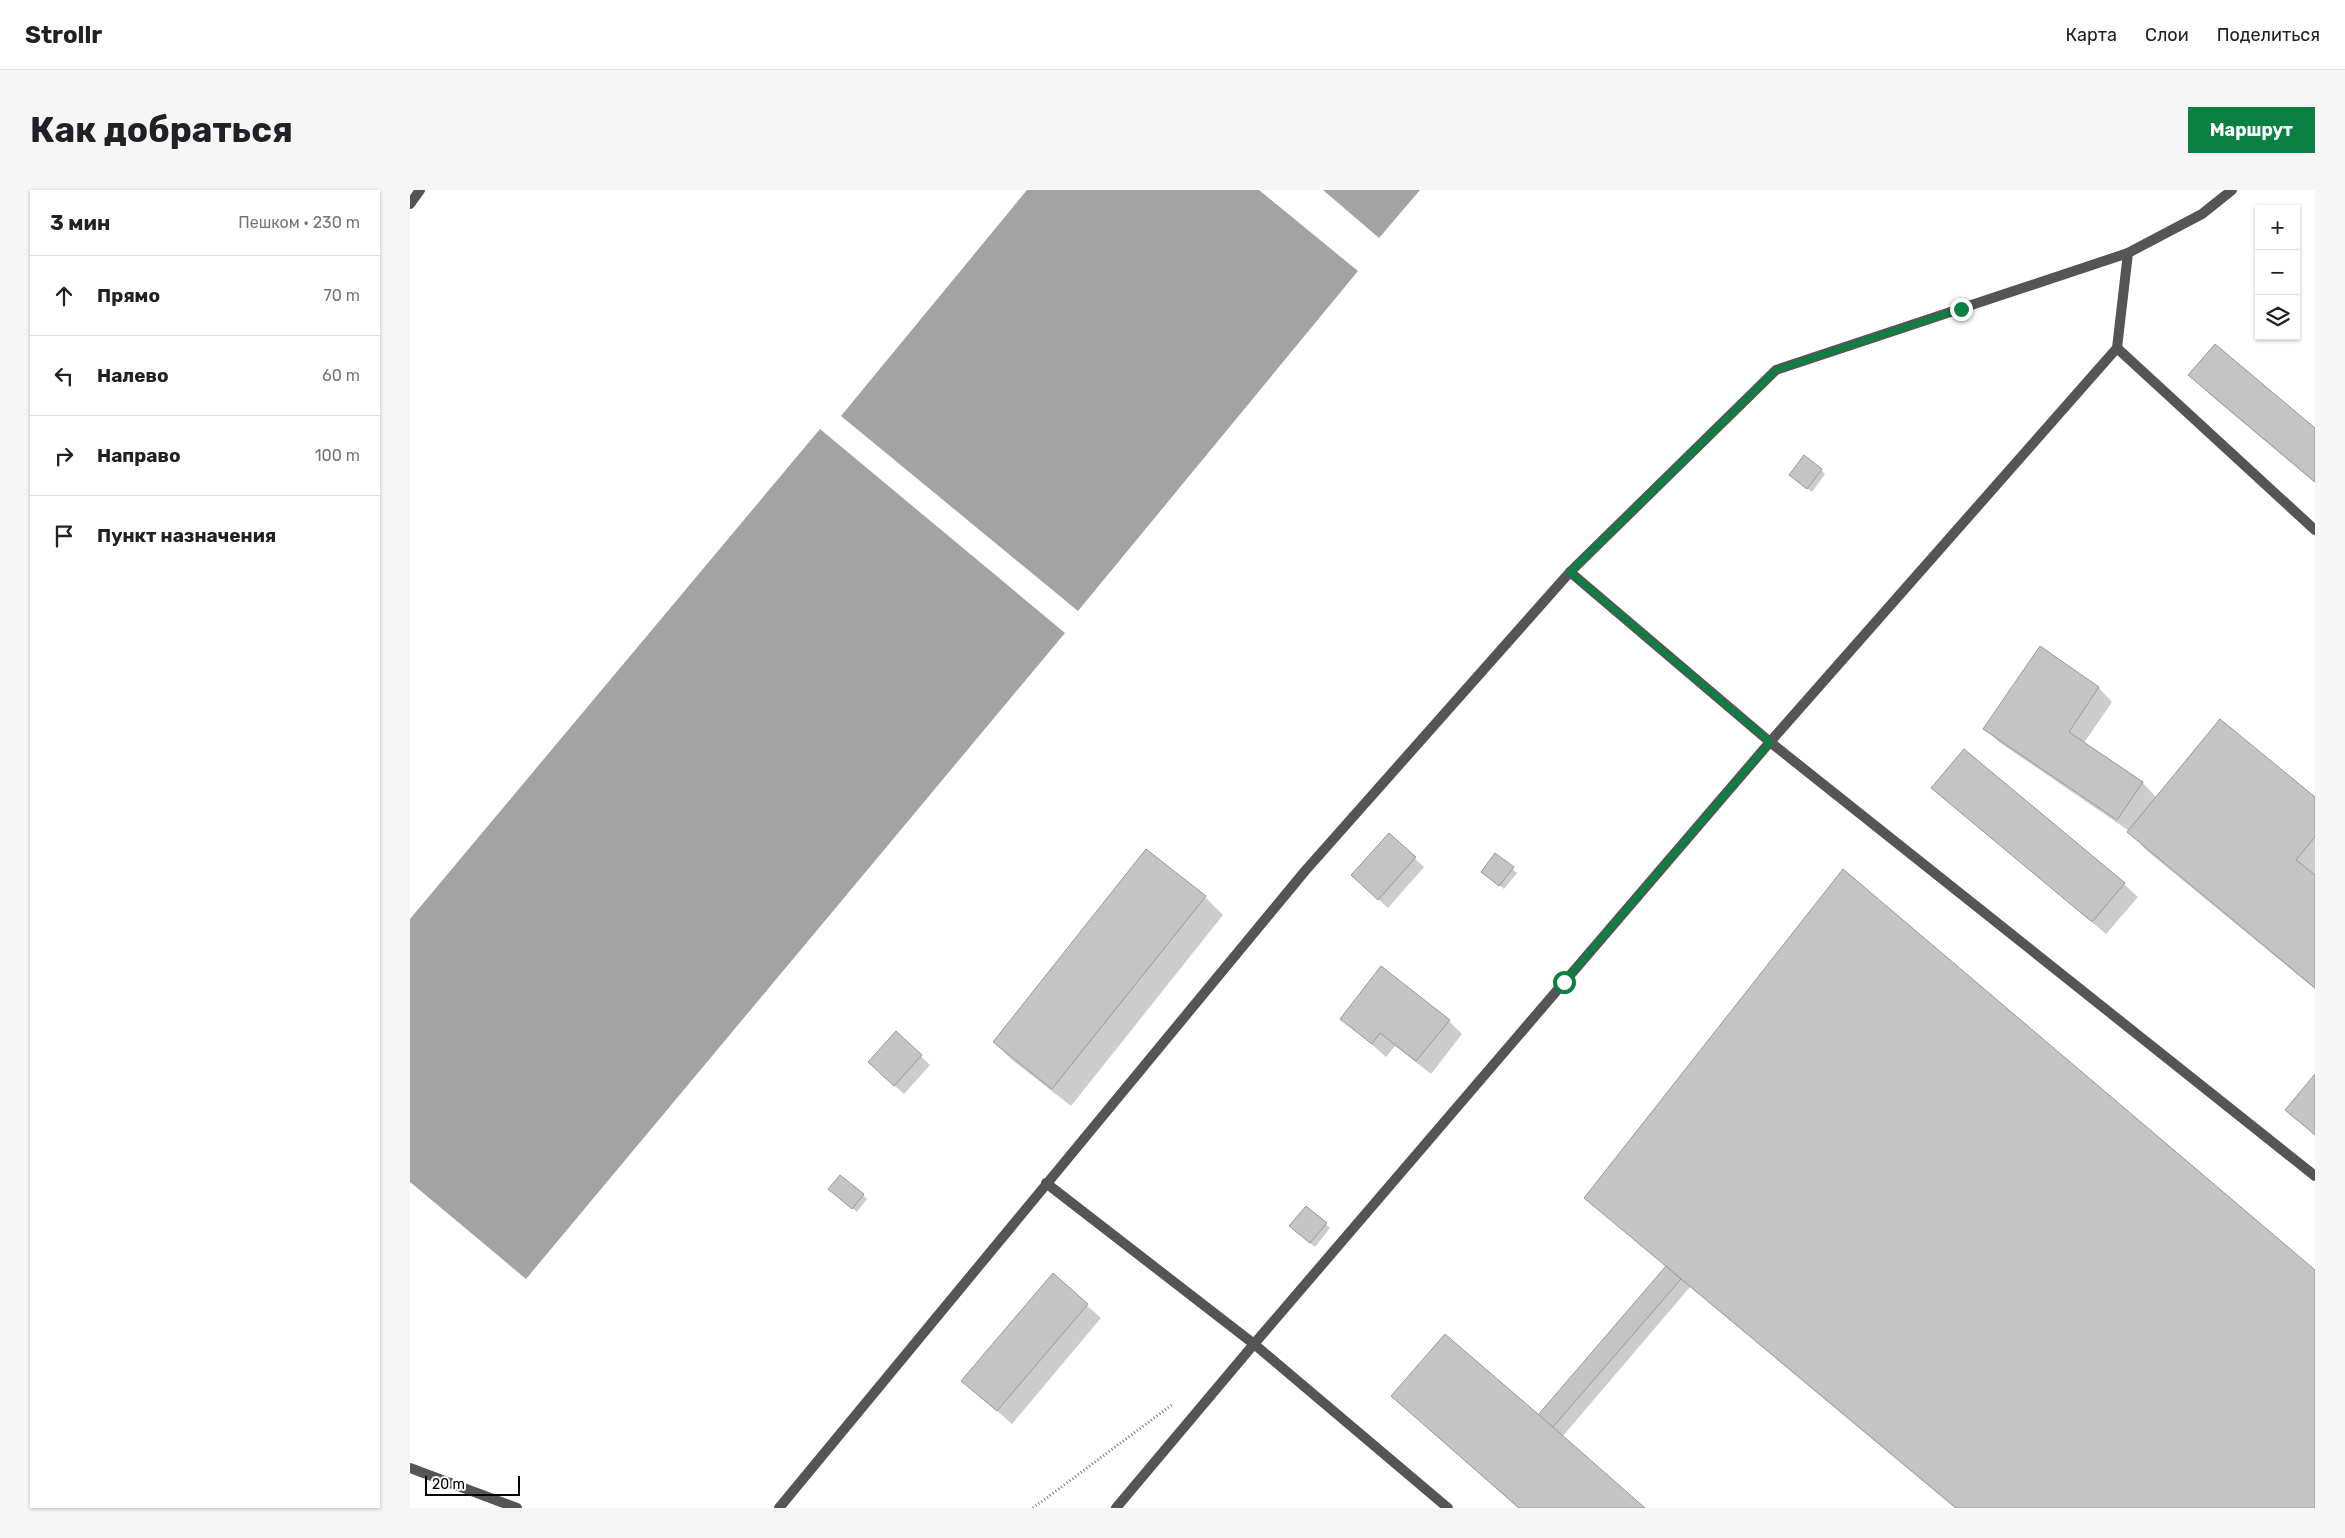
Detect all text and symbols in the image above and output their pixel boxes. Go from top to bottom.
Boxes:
text: Strollr [25,21,102,49]
text: Карта [2066,24,2117,46]
text: Слои [2145,24,2189,46]
text: Поделиться [2217,24,2320,46]
button: Маршрут [2188,107,2315,153]
text: Как добраться [30,109,293,151]
map controls [2255,205,2300,340]
button: + [2255,205,2300,250]
text: 3 мин [50,210,110,235]
text: Пешком · 230 m [238,213,360,232]
button: − [2255,250,2300,295]
icon: ahead [50,282,78,310]
text: Прямо [97,284,160,307]
text: 70 m [323,286,360,305]
button: layers [2255,295,2300,340]
route end [1950,298,1973,321]
icon: left [50,362,78,390]
text: Налево [97,364,169,387]
text: 60 m [322,366,360,385]
icon: right [50,442,78,470]
text: Направо [97,444,181,467]
text: 100 m [315,446,360,465]
icon: arrive [50,522,78,550]
text: Пункт назначения [97,524,276,547]
route start [1553,971,1576,994]
scale bar [425,1473,520,1496]
text: 20 m [432,1476,465,1493]

